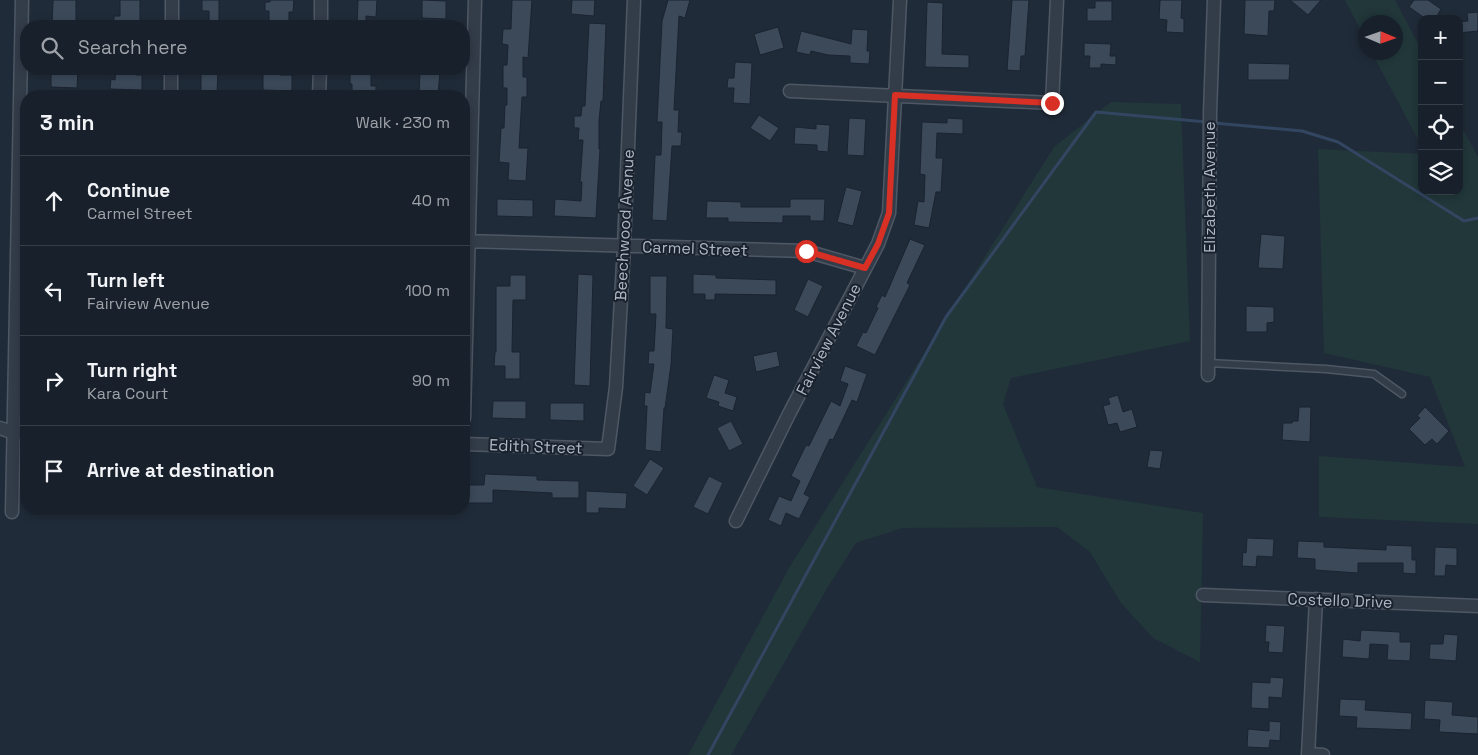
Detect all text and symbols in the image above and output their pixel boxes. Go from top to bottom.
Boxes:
north arrow [1358,15,1403,60]
map controls [1418,15,1463,195]
button: + [1418,15,1463,60]
search box [20,20,470,75]
icon: search [38,34,66,62]
text: Search here [78,35,188,60]
button: − [1418,60,1463,105]
route end [1041,92,1064,115]
button: locate [1418,105,1463,150]
text: 3 min [40,109,95,136]
text: Walk · 230 m [356,112,450,133]
street label: Elizabeth Avenue [1199,121,1220,253]
street label: Beechwood Avenue [610,149,639,301]
button: layers [1418,150,1463,195]
text: Continue [87,178,170,203]
icon: ahead [40,187,68,215]
text: 40 m [412,190,450,211]
text: Carmel Street [87,203,193,224]
street label: Carmel Street [642,236,748,261]
route start [795,240,818,263]
text: Turn left [87,268,165,293]
icon: left [40,277,68,305]
text: 100 m [405,280,450,301]
street label: Fairview Avenue [791,280,866,399]
text: Fairview Avenue [87,293,210,314]
text: Turn right [87,358,177,383]
icon: right [40,367,68,395]
text: 90 m [412,370,450,391]
text: Kara Court [87,383,168,404]
street label: Edith Street [489,434,583,459]
icon: arrive [40,457,68,485]
text: Arrive at destination [87,458,275,483]
street label: Costello Drive [1287,588,1393,613]

